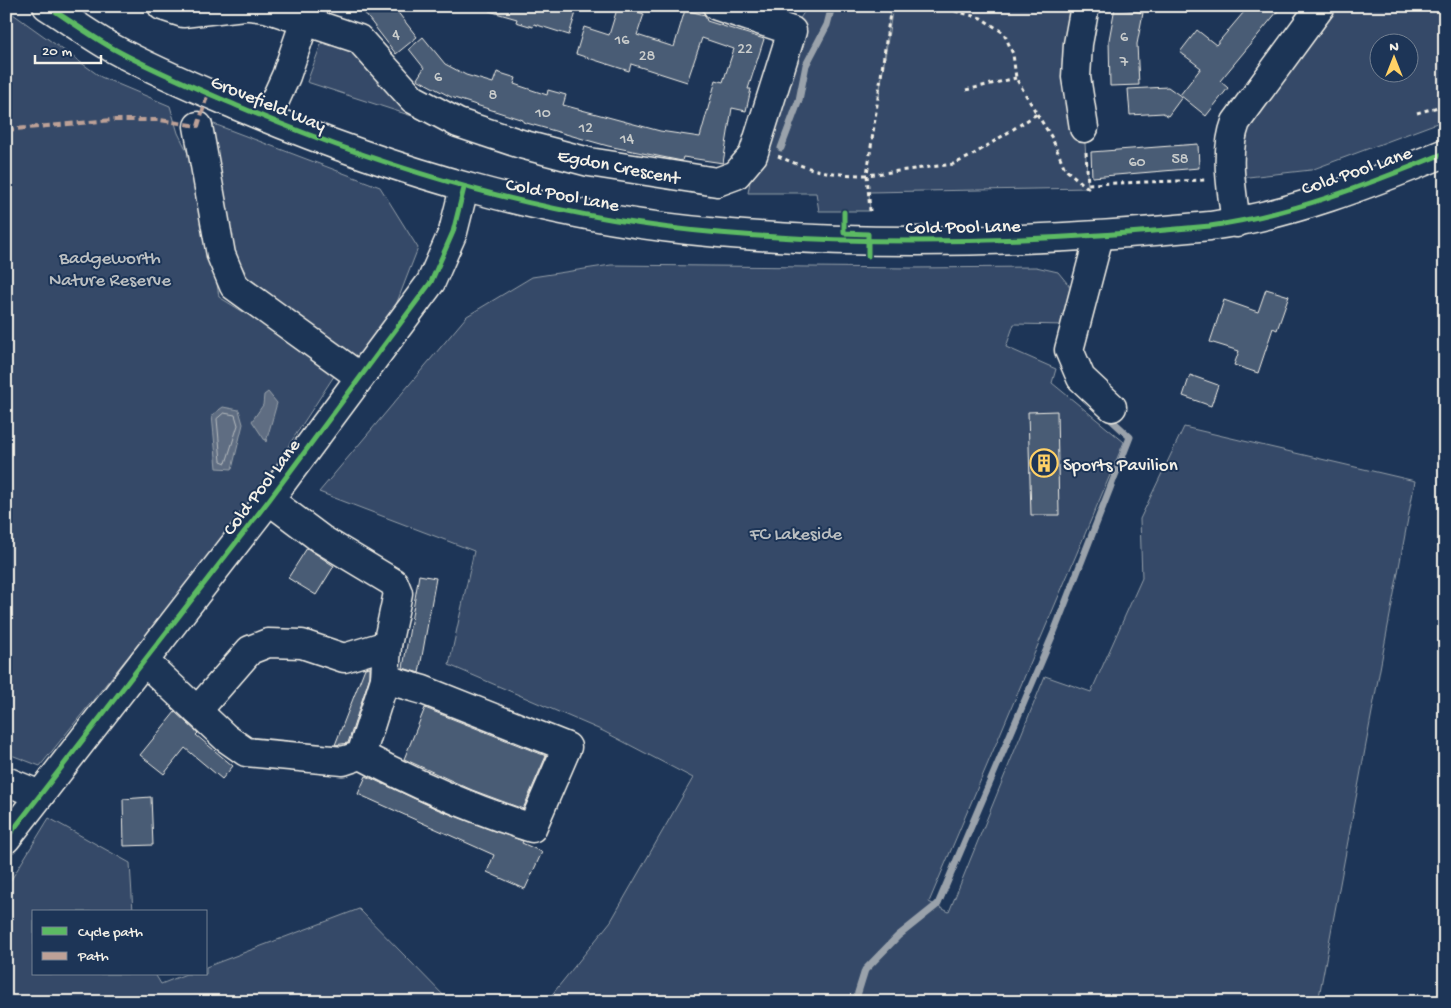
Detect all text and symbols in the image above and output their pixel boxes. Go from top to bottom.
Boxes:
house number: 4 [392,27,400,46]
house number: 6 [1120,29,1129,48]
scale bar [35,32,101,64]
house number: 16 [614,32,630,51]
north arrow [1368,32,1418,82]
text: N [1389,39,1399,56]
house number: 22 [737,41,753,60]
text: 20 m [42,43,72,61]
house number: 28 [639,48,656,67]
house number: 7 [1119,54,1129,73]
house number: 6 [434,69,443,88]
street label: Grovefield Way [207,72,329,139]
house number: 8 [489,87,498,106]
house number: 10 [534,105,551,124]
house number: 12 [578,120,593,139]
house number: 14 [619,131,634,150]
street label: Cold Pool Lane [1299,143,1416,202]
street label: Egdon Crescent [555,145,684,192]
house number: 58 [1171,151,1189,170]
house number: 60 [1128,154,1146,173]
street label: Cold Pool Lane [504,174,621,219]
street label: Cold Pool Lane [905,216,1021,241]
park label: Badgeworth Nature Reserve [49,248,171,293]
street label: Cold Pool Lane [219,435,307,541]
building icon: Sports Pavilion [1029,448,1059,478]
place label: Sports Pavilion [1063,455,1178,478]
park label: FC Lakeside [749,524,842,547]
legend [32,910,208,976]
text: Cycle path [78,924,143,942]
text: Path [77,948,109,966]

